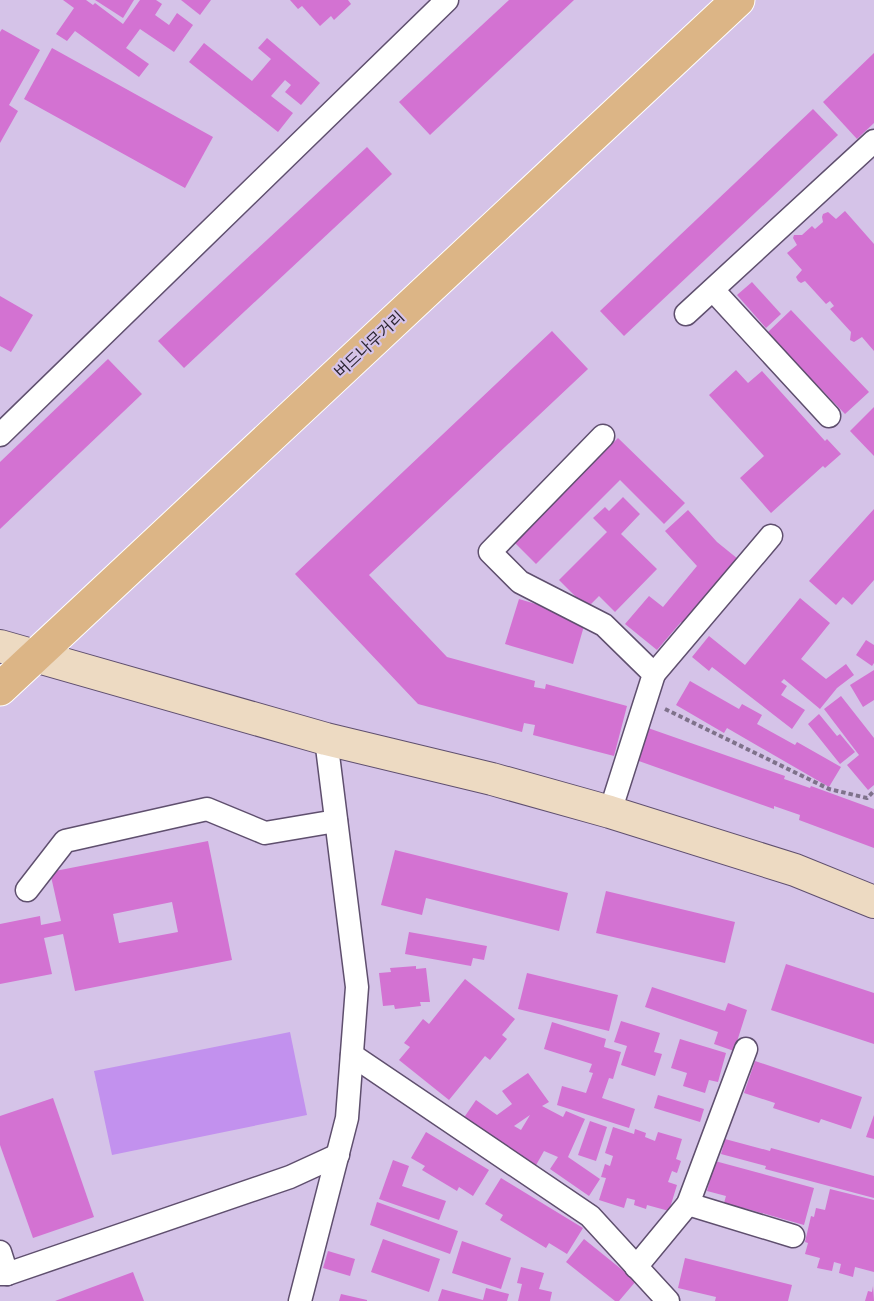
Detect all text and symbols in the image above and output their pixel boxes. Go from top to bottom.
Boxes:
street label: 버드나무거리 [330,307,409,382]

